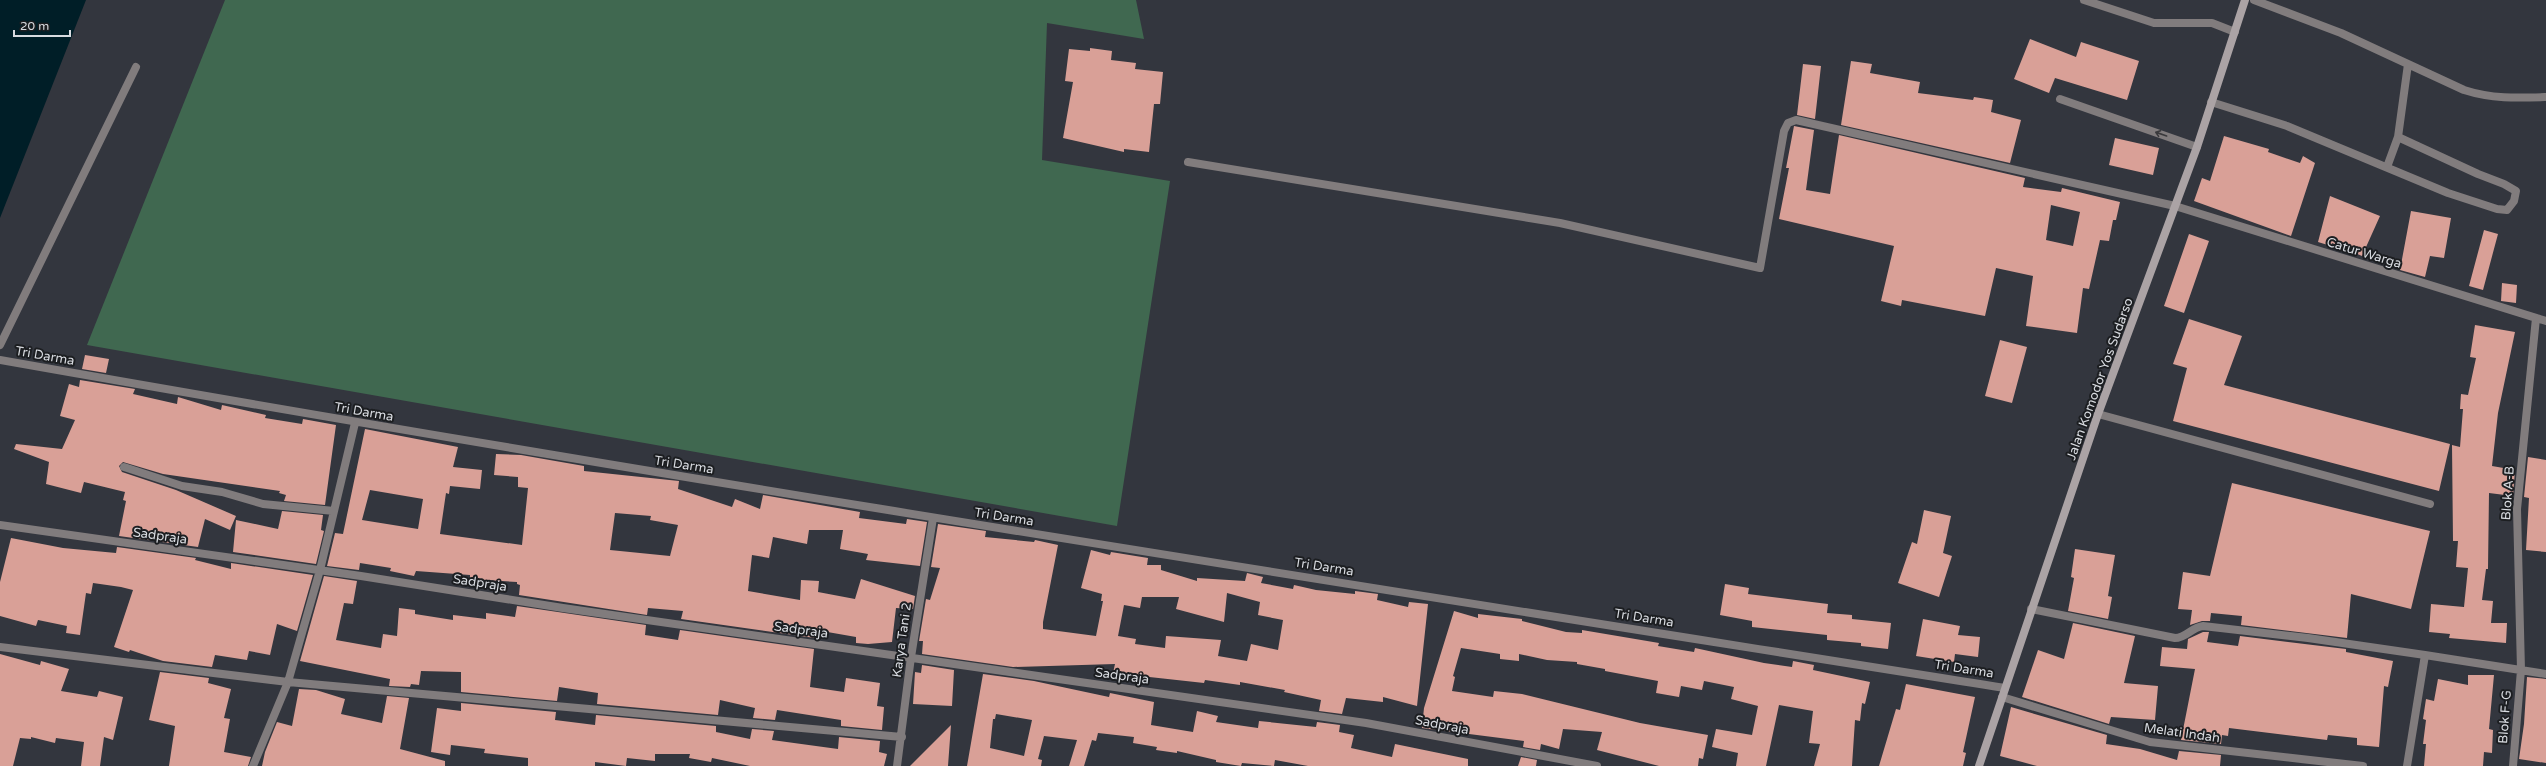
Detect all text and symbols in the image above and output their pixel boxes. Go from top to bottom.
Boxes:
scale bar [14,12,70,38]
text: 20 m [20,19,49,33]
one-way arrow [2154,130,2167,137]
street label: Catur Warga [2325,234,2403,272]
street label: Jalan Komodor Yos Sudarso [2063,296,2137,462]
street label: Tri Darma [14,343,76,369]
street label: Tri Darma [333,399,395,425]
street label: Tri Darma [653,452,715,478]
street label: Blok A-B [2498,465,2518,521]
street label: Tri Darma [973,504,1035,530]
street label: Sadpraja [132,524,188,548]
street label: Tri Darma [1293,554,1355,580]
street label: Sadpraja [452,571,508,595]
street label: Karya Tani 2 [889,602,915,678]
street label: Tri Darma [1613,605,1675,631]
street label: Sadpraja [773,618,829,642]
street label: Tri Darma [1933,656,1995,682]
street label: Sadpraja [1094,664,1150,688]
street label: Blok F-G [2495,690,2515,744]
street label: Sadpraja [1414,712,1470,738]
street label: Melati Indah [2143,720,2221,746]

